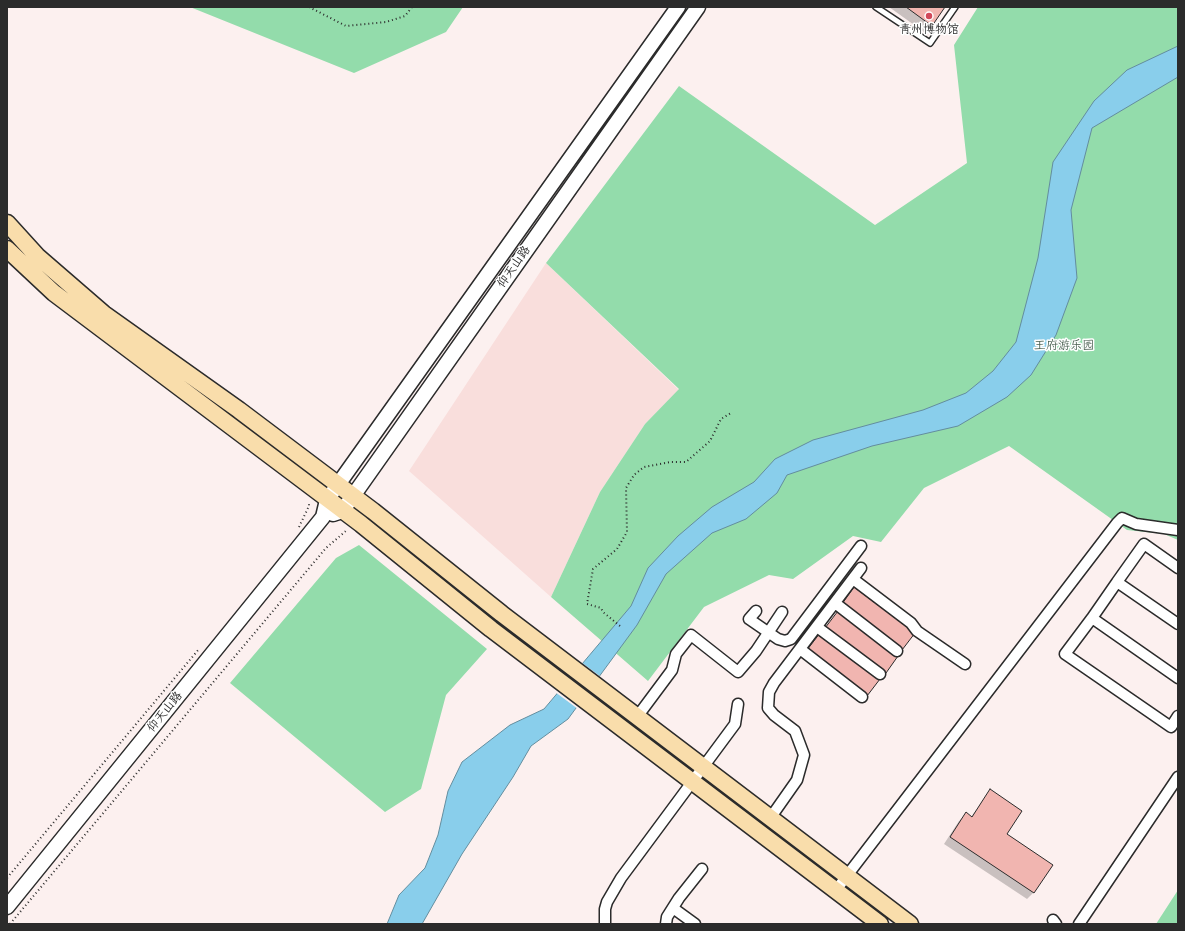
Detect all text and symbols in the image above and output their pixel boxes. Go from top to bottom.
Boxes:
marker: 青州博物馆 [924,11,934,21]
place label: 青州博物馆 [899,23,959,37]
street label: 仰天山路 [494,243,534,291]
park label: 王府游乐园 [1034,339,1094,353]
street label: 仰天山路 [144,689,186,735]

